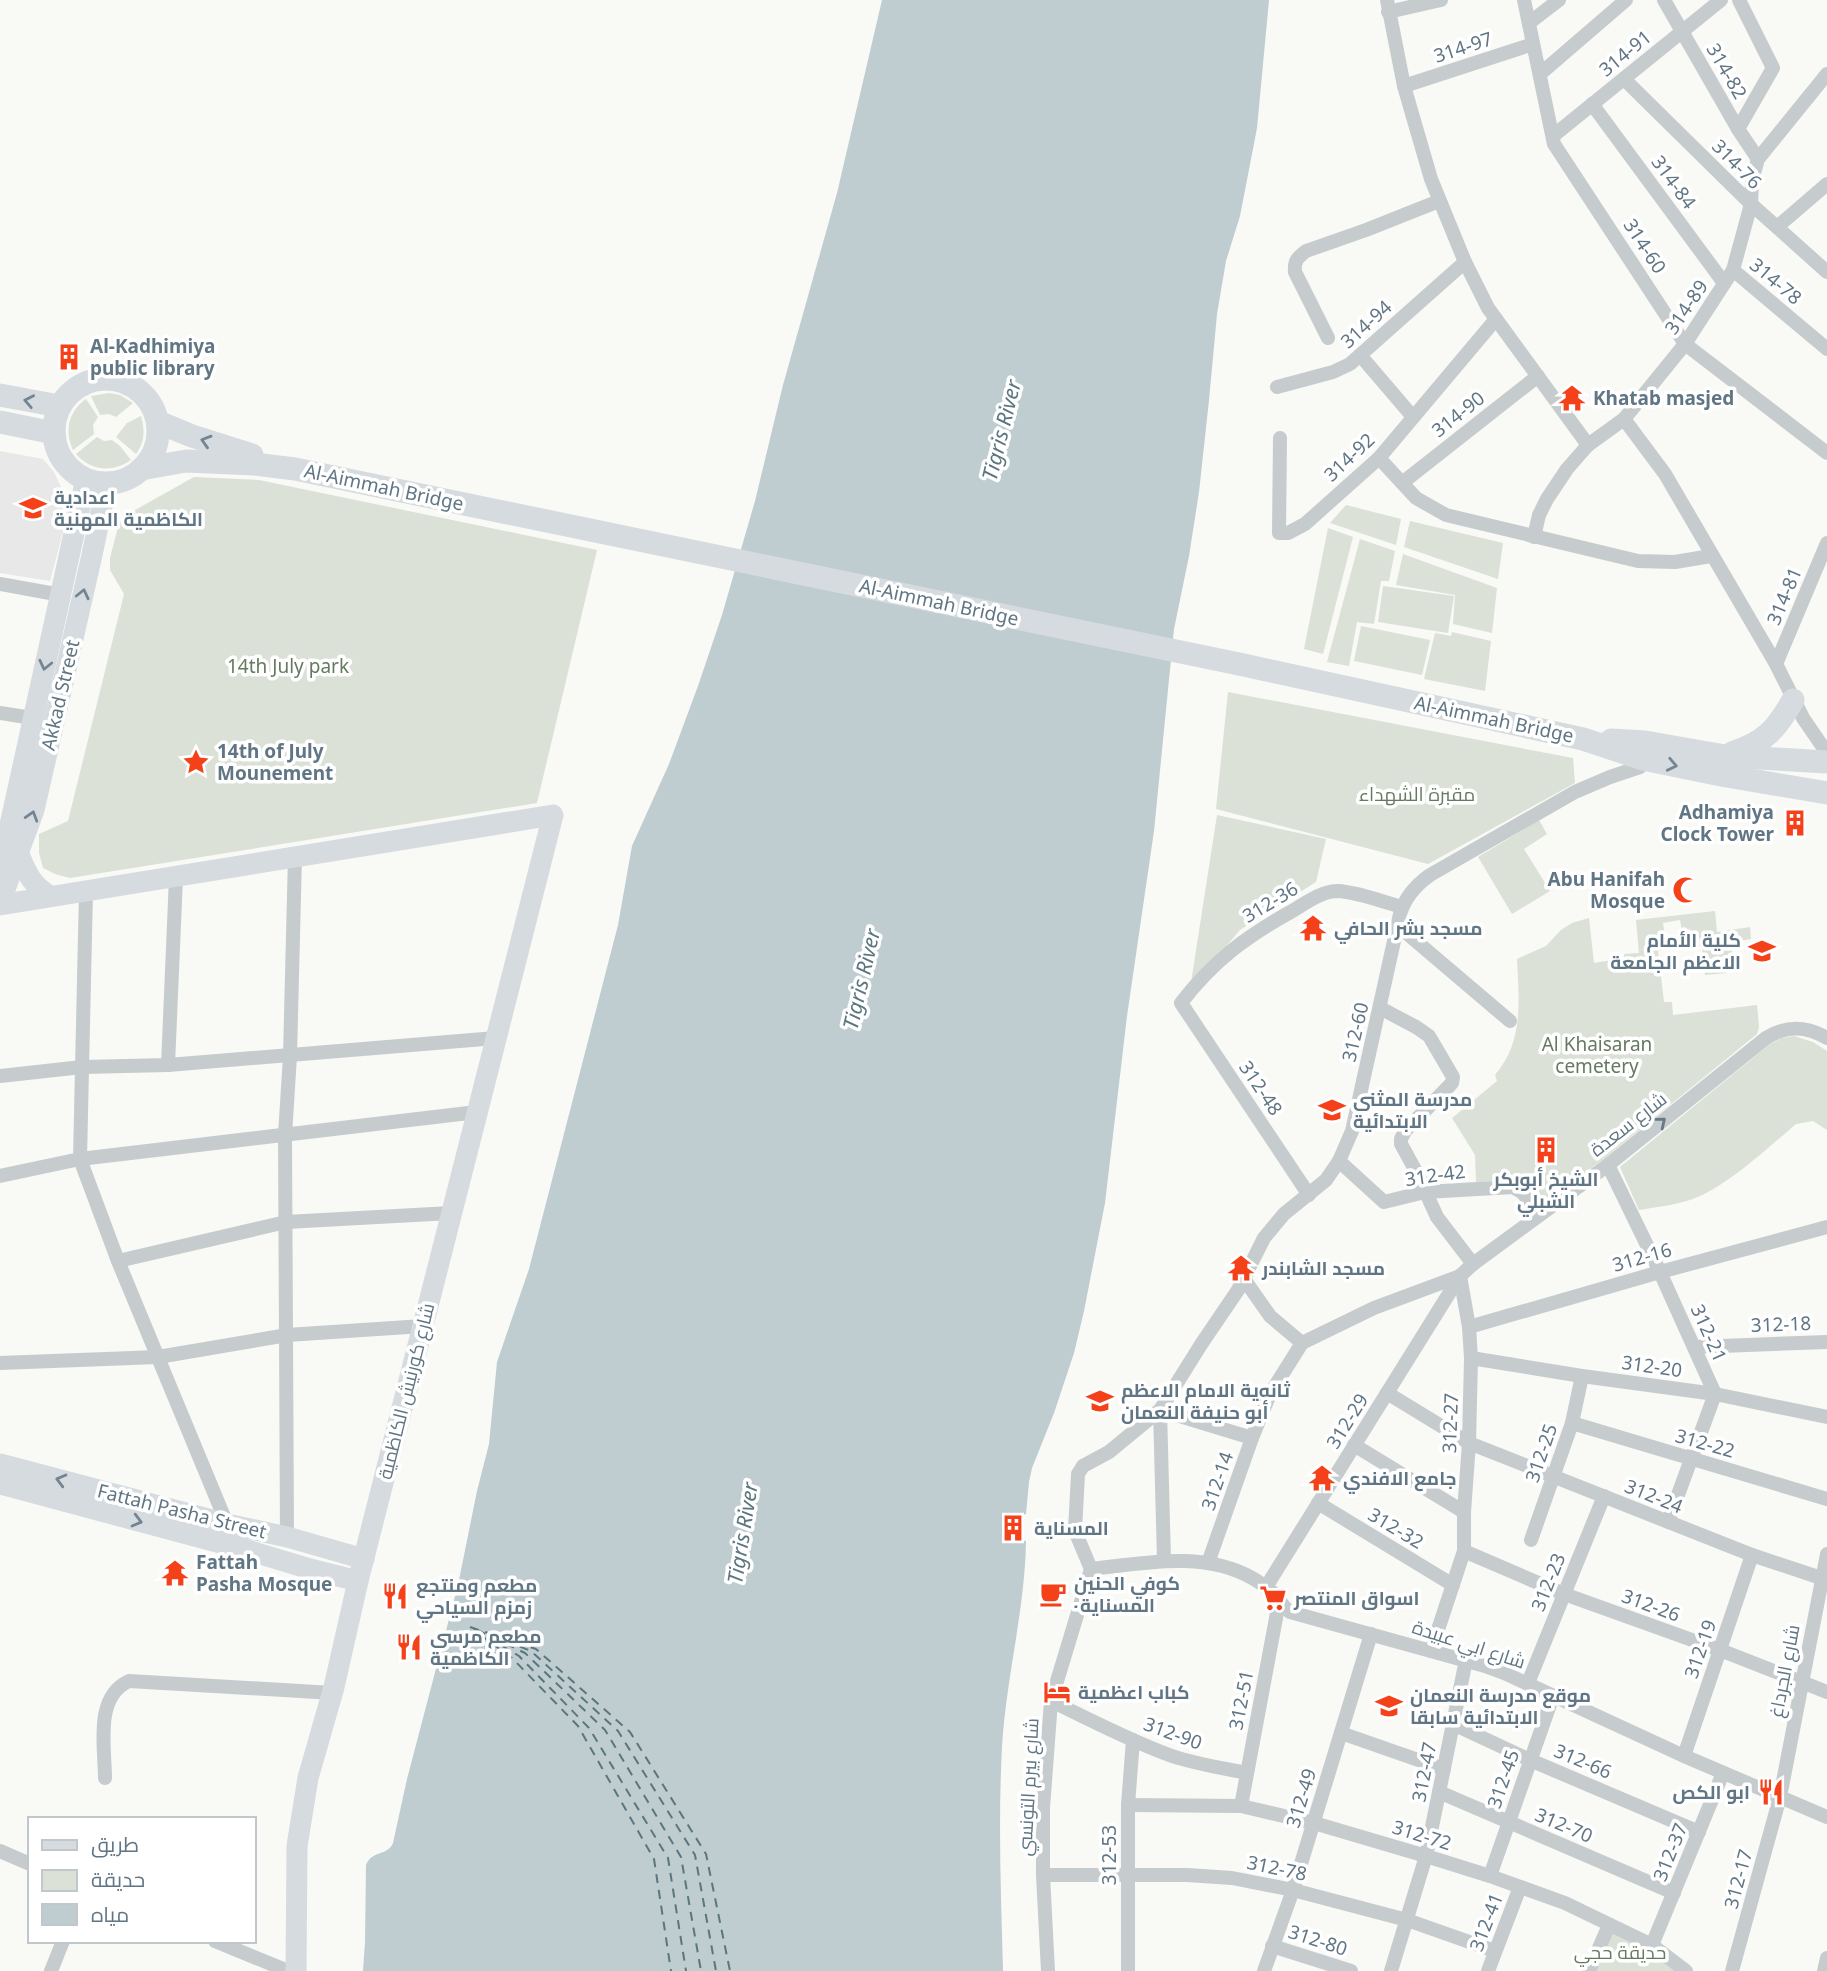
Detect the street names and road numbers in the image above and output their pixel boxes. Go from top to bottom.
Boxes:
street label: 314-91 [1593,24,1657,82]
street label: 314-97 [1430,25,1496,69]
street label: 314-82 [1701,38,1753,104]
street label: 314-76 [1706,133,1768,195]
street label: 314-84 [1646,150,1702,214]
street label: 314-60 [1618,214,1672,278]
street label: 314-78 [1744,252,1808,310]
street label: 314-89 [1658,275,1714,339]
street label: 314-94 [1335,294,1397,354]
street label: 314-90 [1426,385,1490,443]
street label: 314-92 [1318,427,1380,487]
street label: Al-Aimmah Bridge [302,457,466,517]
street label: 314-81 [1760,563,1808,629]
street label: Al-Aimmah Bridge [857,572,1021,632]
street label: Akkad Street [35,637,85,753]
street label: Al-Aimmah Bridge [1412,689,1576,749]
street label: 312-36 [1237,875,1303,929]
street label: 312-60 [1336,1000,1374,1064]
street label: 312-48 [1233,1056,1289,1120]
street label: شارع سعدة [1584,1086,1672,1163]
street label: 312-42 [1403,1158,1467,1192]
street label: 312-16 [1609,1236,1675,1278]
street label: شارع كورنيش الكاظمية [372,1300,441,1482]
street label: 312-21 [1685,1300,1733,1366]
street label: 312-18 [1750,1310,1812,1338]
street label: 312-20 [1620,1349,1684,1383]
street label: 312-29 [1320,1388,1374,1454]
street label: 312-27 [1436,1392,1464,1454]
street label: 312-25 [1519,1420,1563,1486]
street label: 312-22 [1672,1422,1738,1464]
street label: 312-14 [1195,1448,1239,1514]
street label: 312-24 [1621,1473,1687,1519]
street label: Fattah Pasha Street [95,1477,269,1545]
street label: 312-32 [1363,1501,1429,1555]
street label: 312-23 [1525,1549,1571,1615]
street label: 312-26 [1618,1582,1684,1628]
street label: شارع ابي عبيدة [1409,1614,1529,1676]
street label: 312-19 [1678,1616,1722,1682]
street label: شارع الجرداغ [1762,1622,1807,1720]
street label: 312-51 [1222,1668,1260,1732]
street label: 312-90 [1140,1710,1206,1756]
street label: شارع بيرم التونسي [1011,1717,1047,1857]
street label: 312-66 [1550,1737,1616,1785]
street label: 312-47 [1405,1740,1443,1804]
street label: 312-45 [1481,1746,1525,1812]
street label: 312-49 [1280,1765,1322,1831]
street label: 312-70 [1531,1801,1597,1849]
street label: 312-72 [1389,1814,1455,1856]
street label: 312-37 [1647,1819,1693,1885]
street label: 312-53 [1096,1825,1122,1885]
street label: 312-17 [1718,1846,1758,1912]
street label: 312-78 [1245,1849,1309,1887]
street label: 312-41 [1463,1889,1509,1955]
street label: 312-80 [1285,1918,1351,1962]

